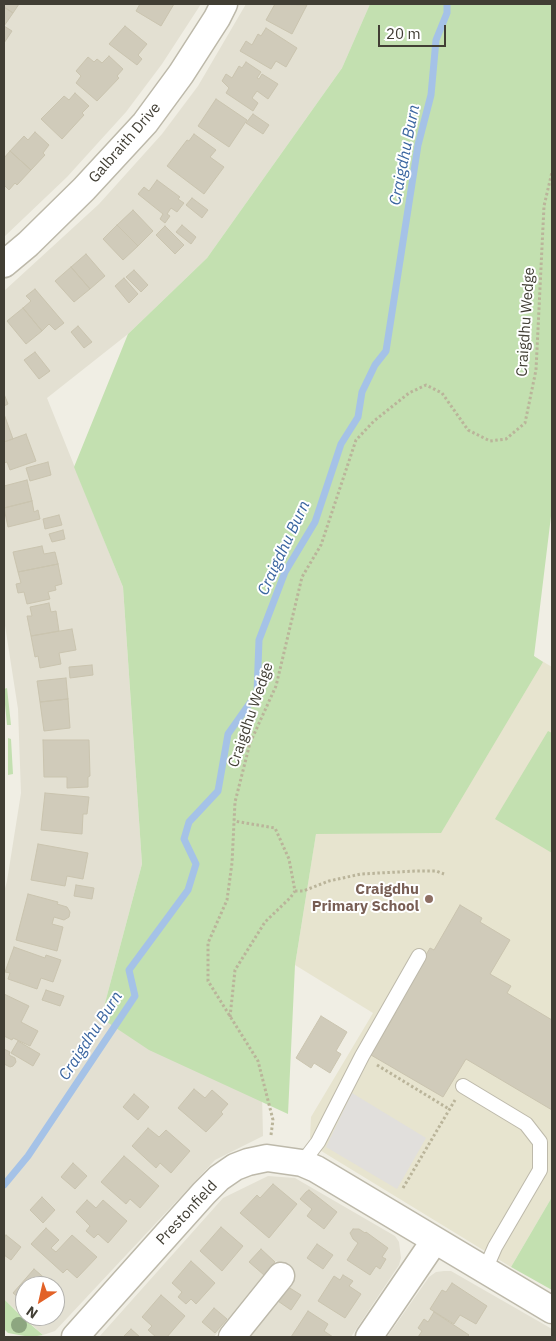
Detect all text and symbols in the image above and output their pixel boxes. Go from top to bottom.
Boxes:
scale bar [381,15,448,47]
text: 20 m [386,24,421,43]
street label: Galbraith Drive [85,99,165,187]
water label: Craigdhu Burn [386,103,424,207]
street label: Craigdhu Wedge [513,267,539,377]
water label: Craigdhu Burn [254,498,314,598]
street label: Craigdhu Wedge [225,660,277,770]
place label: Craigdhu Primary School [312,881,419,916]
marker: Craigdhu Primary School [423,893,435,905]
water label: Craigdhu Burn [55,988,127,1084]
street label: Prestonfield [153,1177,221,1249]
north arrow [15,1276,65,1326]
text: N [23,1302,41,1323]

